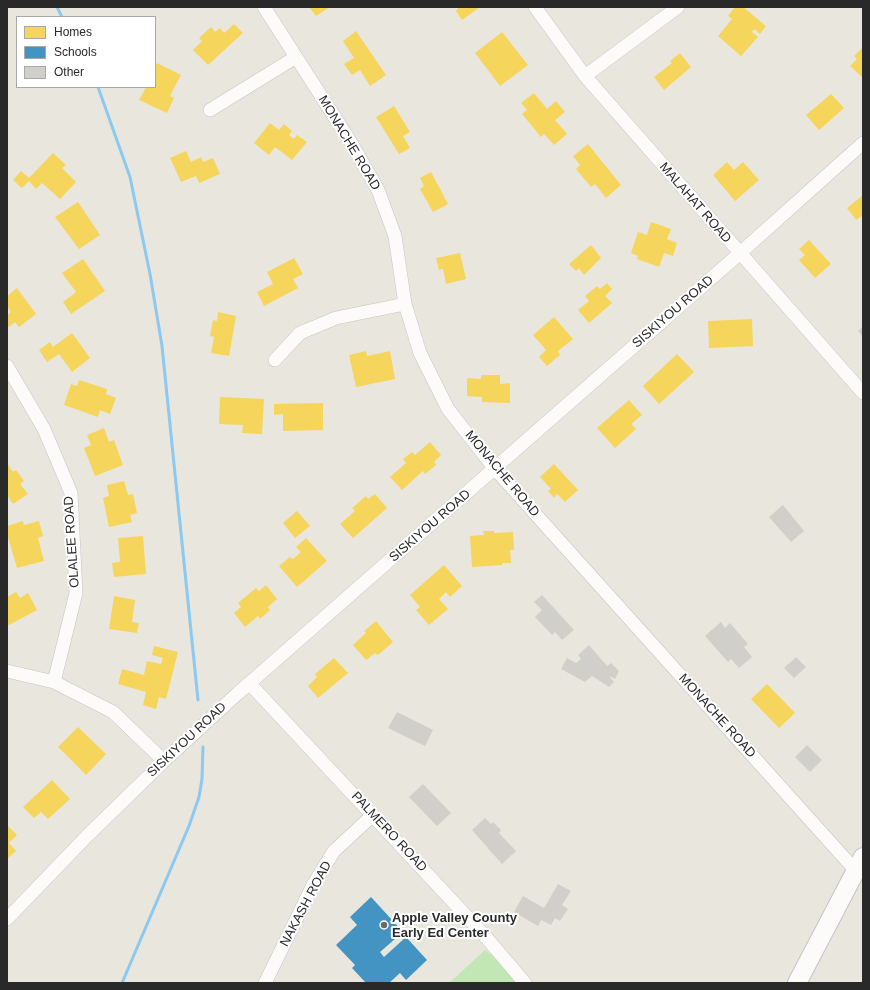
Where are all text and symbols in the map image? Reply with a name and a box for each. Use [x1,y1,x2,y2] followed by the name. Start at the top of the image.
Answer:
[16,16,156,88] legend
[54,25,92,39] text: Homes
[54,45,97,59] text: Schools
[54,65,84,79] text: Other
[315,93,383,193] street label: MONACHE ROAD
[656,160,734,246] street label: MALAHAT ROAD
[629,272,717,352] street label: SISKIYOU ROAD
[461,428,543,520] street label: MONACHE ROAD
[386,486,474,566] street label: SISKIYOU ROAD
[61,496,83,588] street label: OLALEE ROAD
[675,671,759,761] street label: MONACHE ROAD
[144,699,230,781] street label: SISKIYOU ROAD
[348,789,430,875] street label: PALMERO ROAD
[277,859,335,949] street label: NAKASH ROAD
[392,910,517,941] place label: Apple Valley County Early Ed Center
[379,920,389,930] marker: Apple Valley County Early Ed Center

